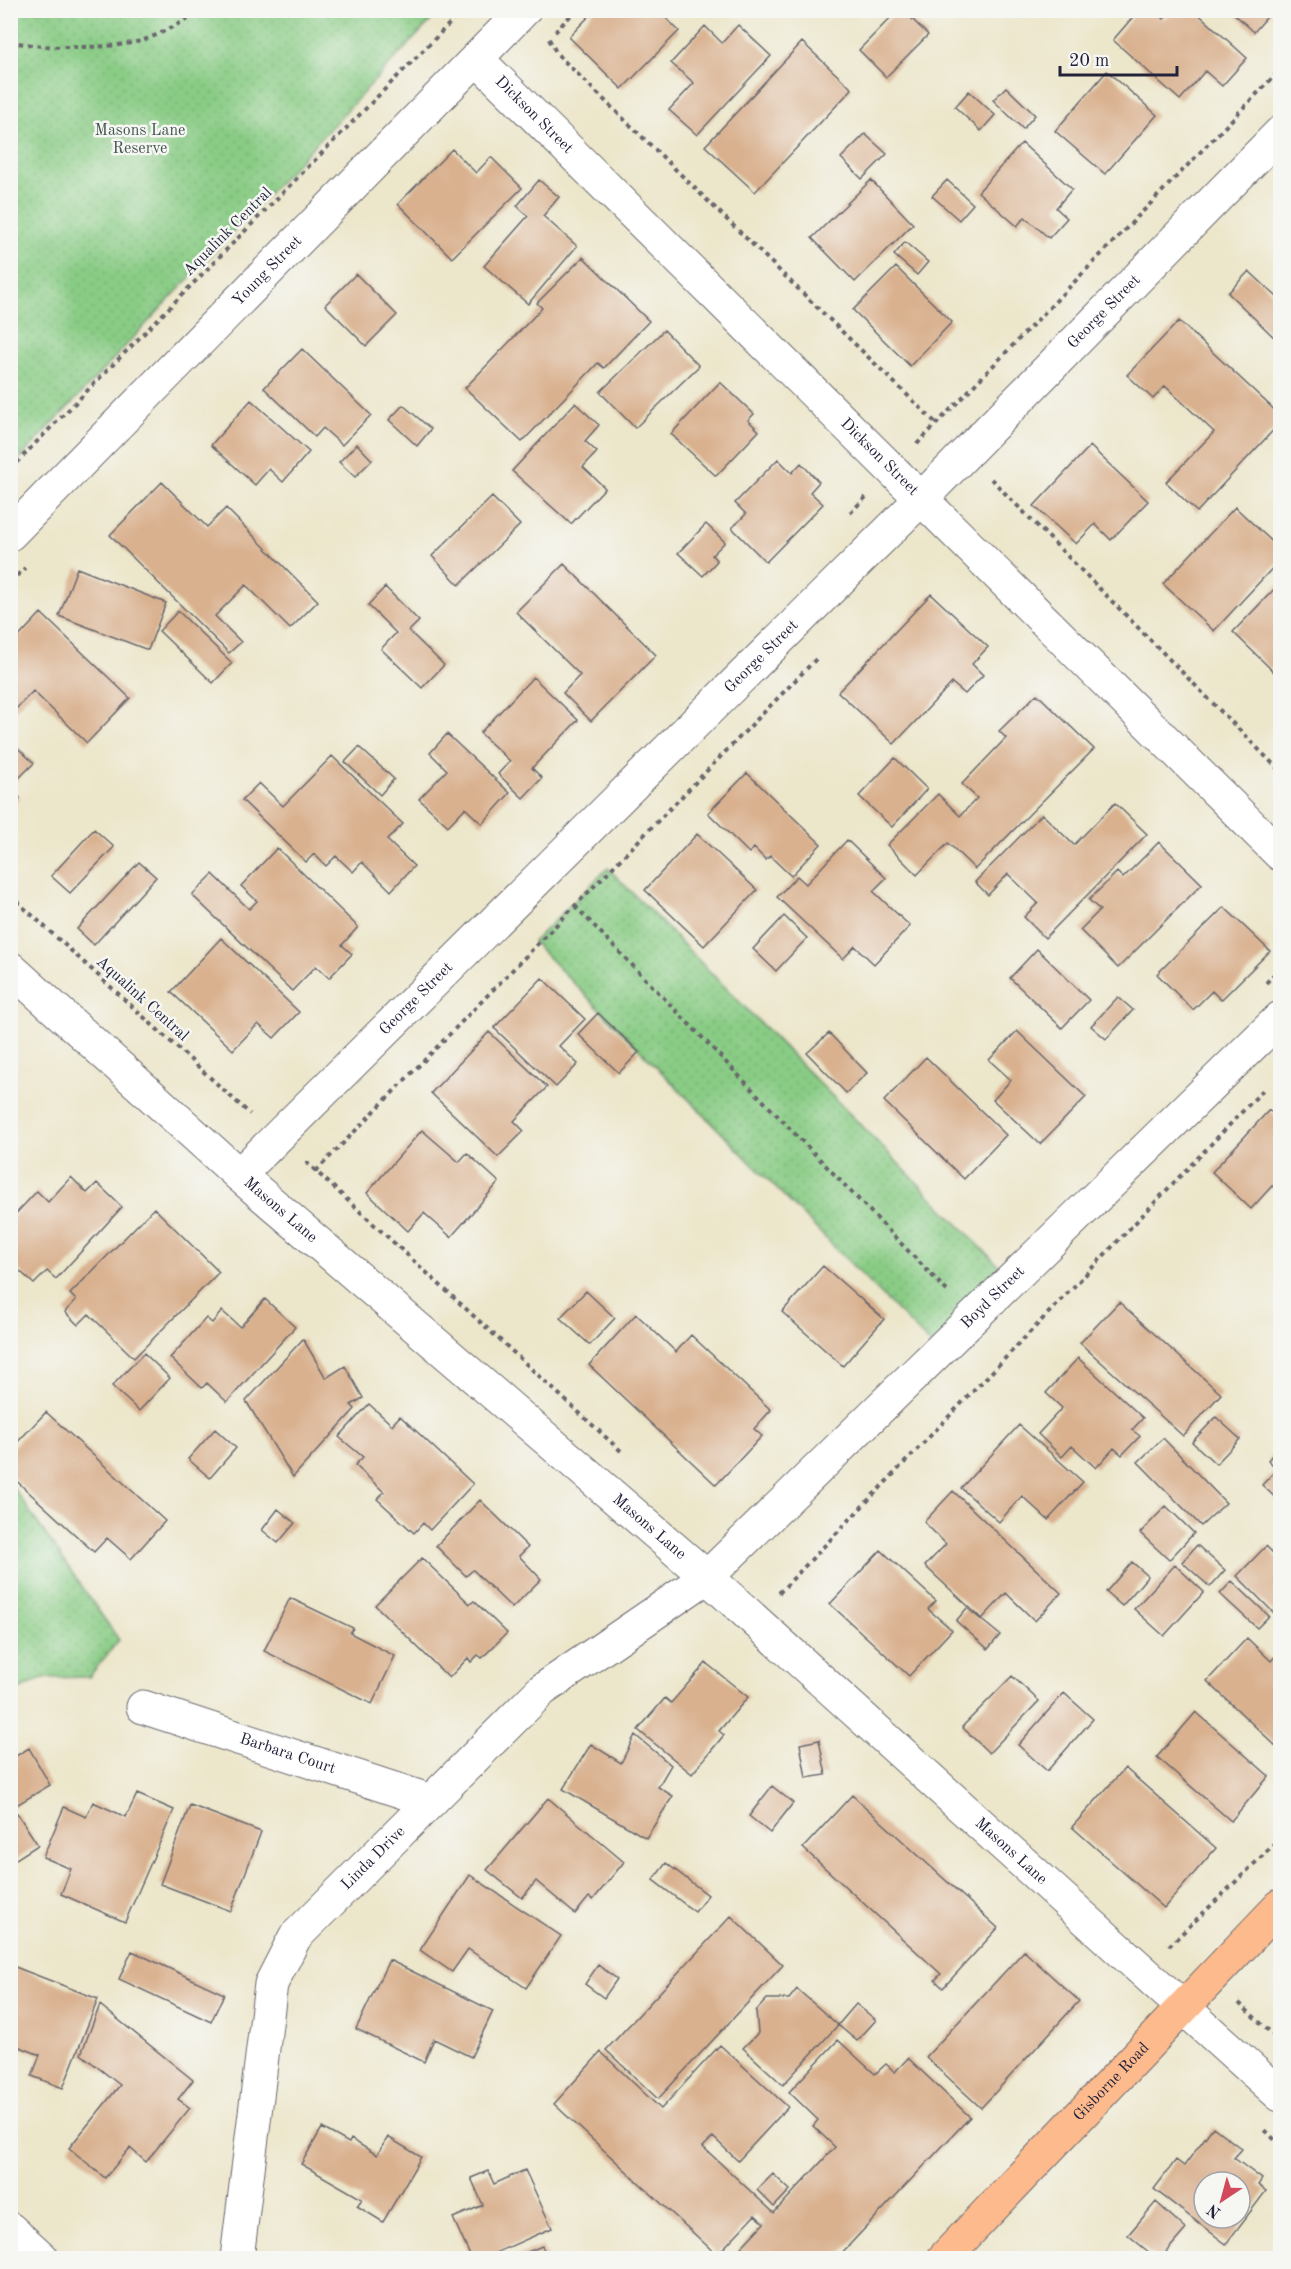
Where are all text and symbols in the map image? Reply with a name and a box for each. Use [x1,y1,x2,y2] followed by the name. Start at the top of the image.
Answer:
[1060,39,1177,77] scale bar
[1069,52,1109,70] text: 20 m
[492,74,576,157] street label: Dickson Street
[95,123,185,157] park label: Masons Lane Reserve
[181,185,275,279] street label: Aqualink Central
[230,233,306,309] street label: Young Street
[1065,272,1144,352] street label: George Street
[837,415,922,499] street label: Dickson Street
[722,617,802,696] street label: George Street
[93,954,191,1044] street label: Aqualink Central
[377,959,457,1039] street label: George Street
[240,1175,320,1246] street label: Masons Lane
[958,1263,1028,1332] street label: Boyd Street
[609,1491,689,1563] street label: Masons Lane
[237,1731,338,1777] street label: Barbara Court
[972,1815,1050,1888] street label: Masons Lane
[339,1823,409,1893] street label: Linda Drive
[1071,2040,1153,2125] street label: Gisborne Road
[1192,2170,1252,2230] north arrow
[1204,2200,1224,2221] text: N

